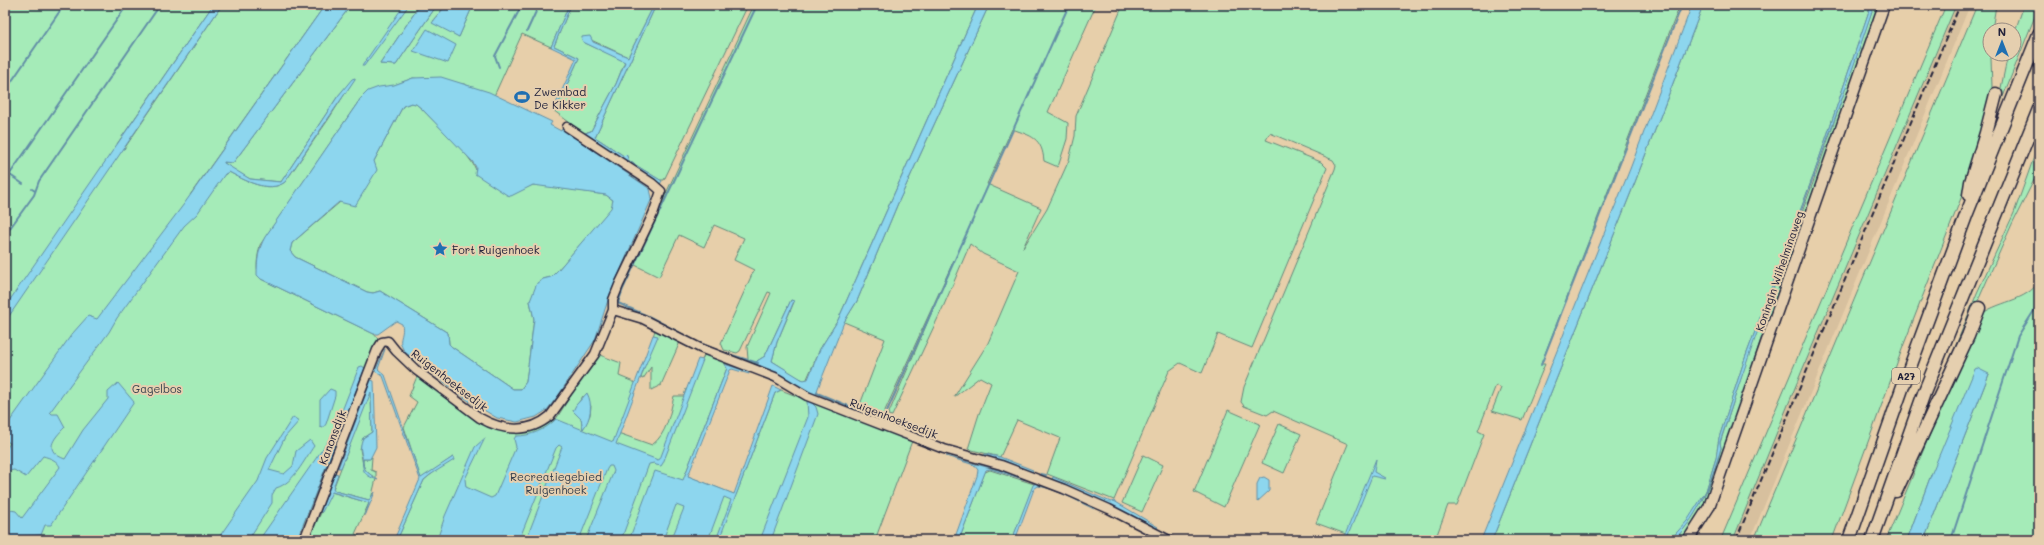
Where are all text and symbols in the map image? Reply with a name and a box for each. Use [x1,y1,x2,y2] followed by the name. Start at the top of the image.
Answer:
[1982,22,2022,62] north arrow
[1998,24,2006,39] text: N
[534,84,586,112] place label: Zwembad De Kikker
[513,88,531,106] sports icon: Zwembad De Kikker
[1751,209,1807,333] street label: Koningin Wilhelminaweg
[431,240,449,258] place icon: Fort Ruigenhoek
[452,242,540,257] place label: Fort Ruigenhoek
[409,345,491,415] street label: Ruigenhoeksedijk
[1892,368,1920,384] road number: A27
[132,381,182,396] park label: Gagelbos
[848,394,940,442] street label: Ruigenhoeksedijk
[315,407,349,467] street label: Kanonsdijk
[510,469,602,497] park label: Recreatiegebied Ruigenhoek

